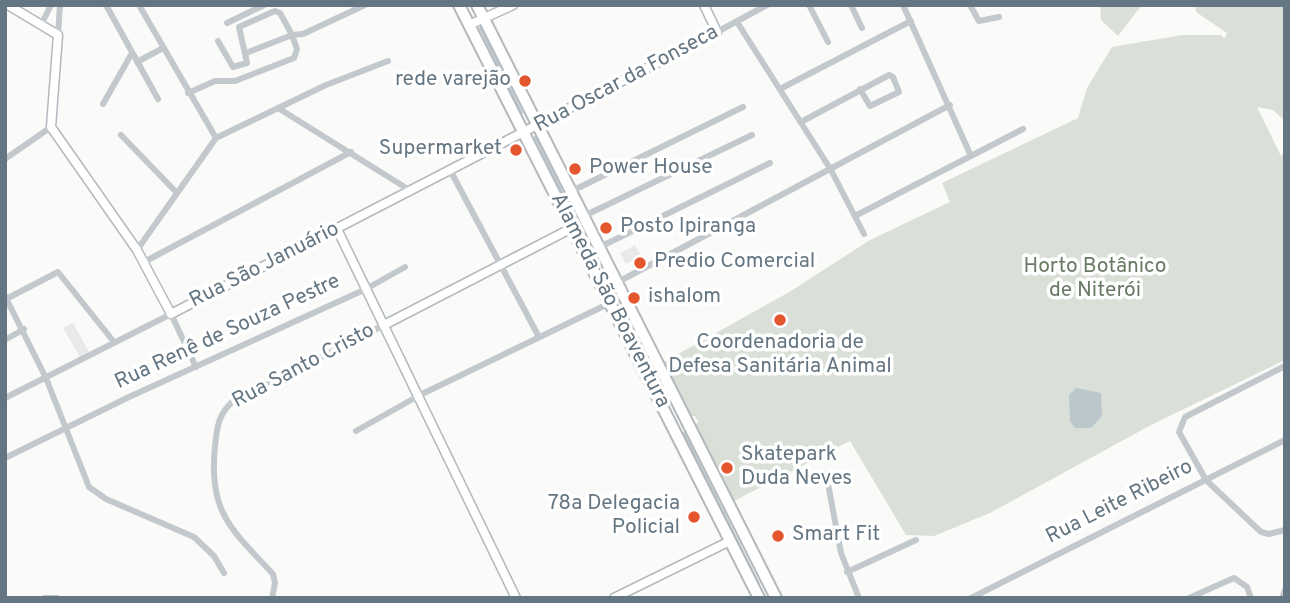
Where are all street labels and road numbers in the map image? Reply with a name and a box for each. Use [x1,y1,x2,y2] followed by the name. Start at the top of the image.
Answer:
[531,21,723,139] street label: Rua Oscar da Fonseca
[544,189,674,413] street label: Alameda São Boaventura
[186,217,344,315] street label: Rua São Januário
[111,270,345,396] street label: Rua Renê de Souza Pestre
[229,319,379,415] street label: Rua Santo Cristo
[1042,455,1198,551] street label: Rua Leite Ribeiro

